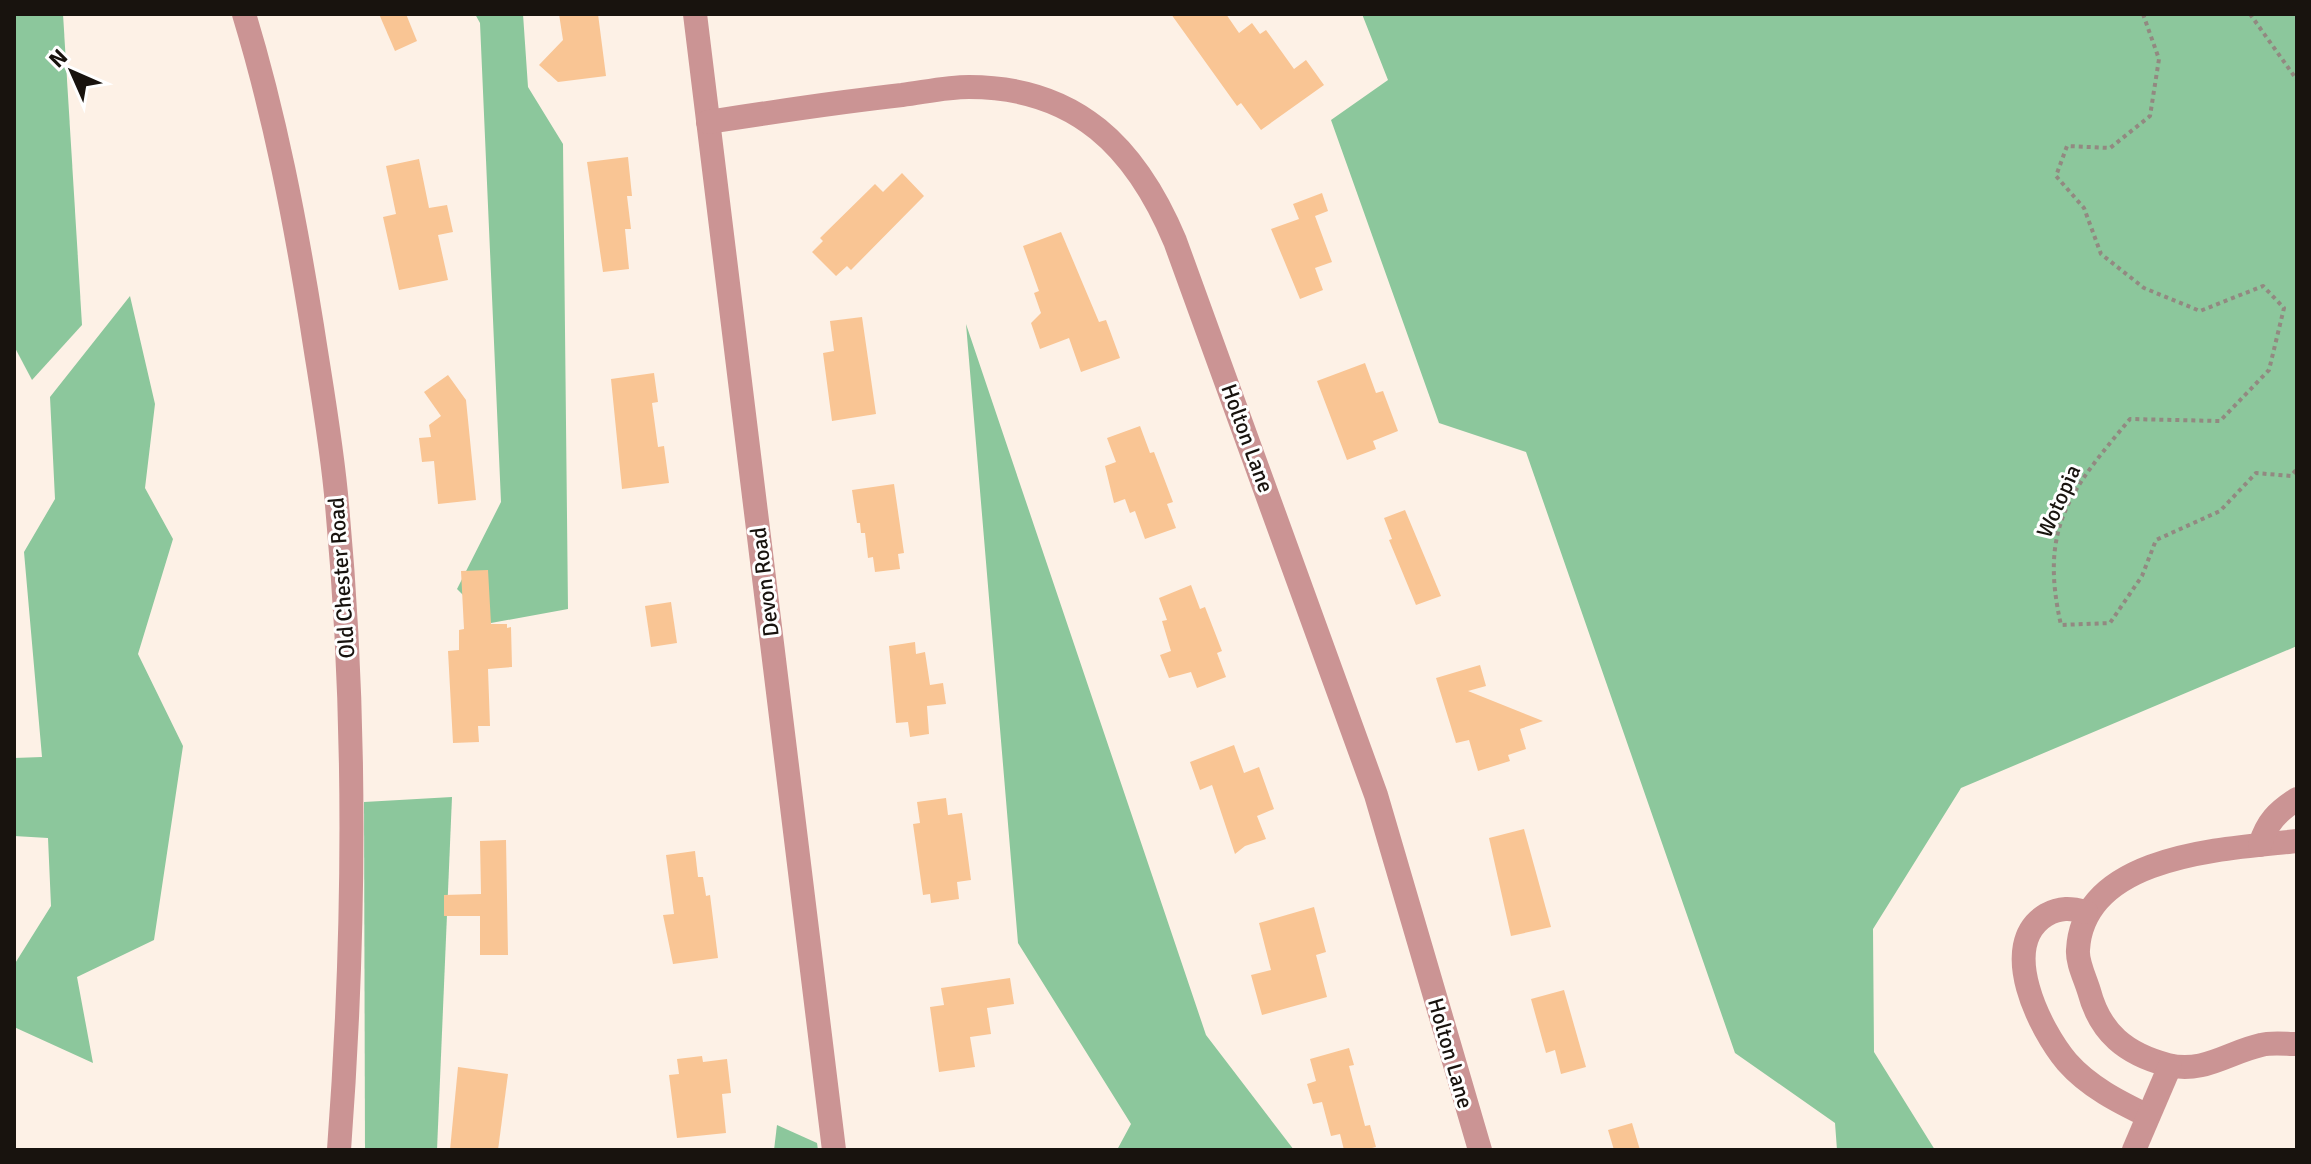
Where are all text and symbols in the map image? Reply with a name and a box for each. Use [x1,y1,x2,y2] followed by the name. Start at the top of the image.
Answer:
[32,32,112,112] north arrow
[43,43,73,73] text: N
[1215,380,1280,496] street label: Holton Lane
[2031,461,2086,542] street label: Wotopia
[322,496,361,660] street label: Old Chester Road
[744,526,785,638] street label: Devon Road
[1422,995,1479,1111] street label: Holton Lane

